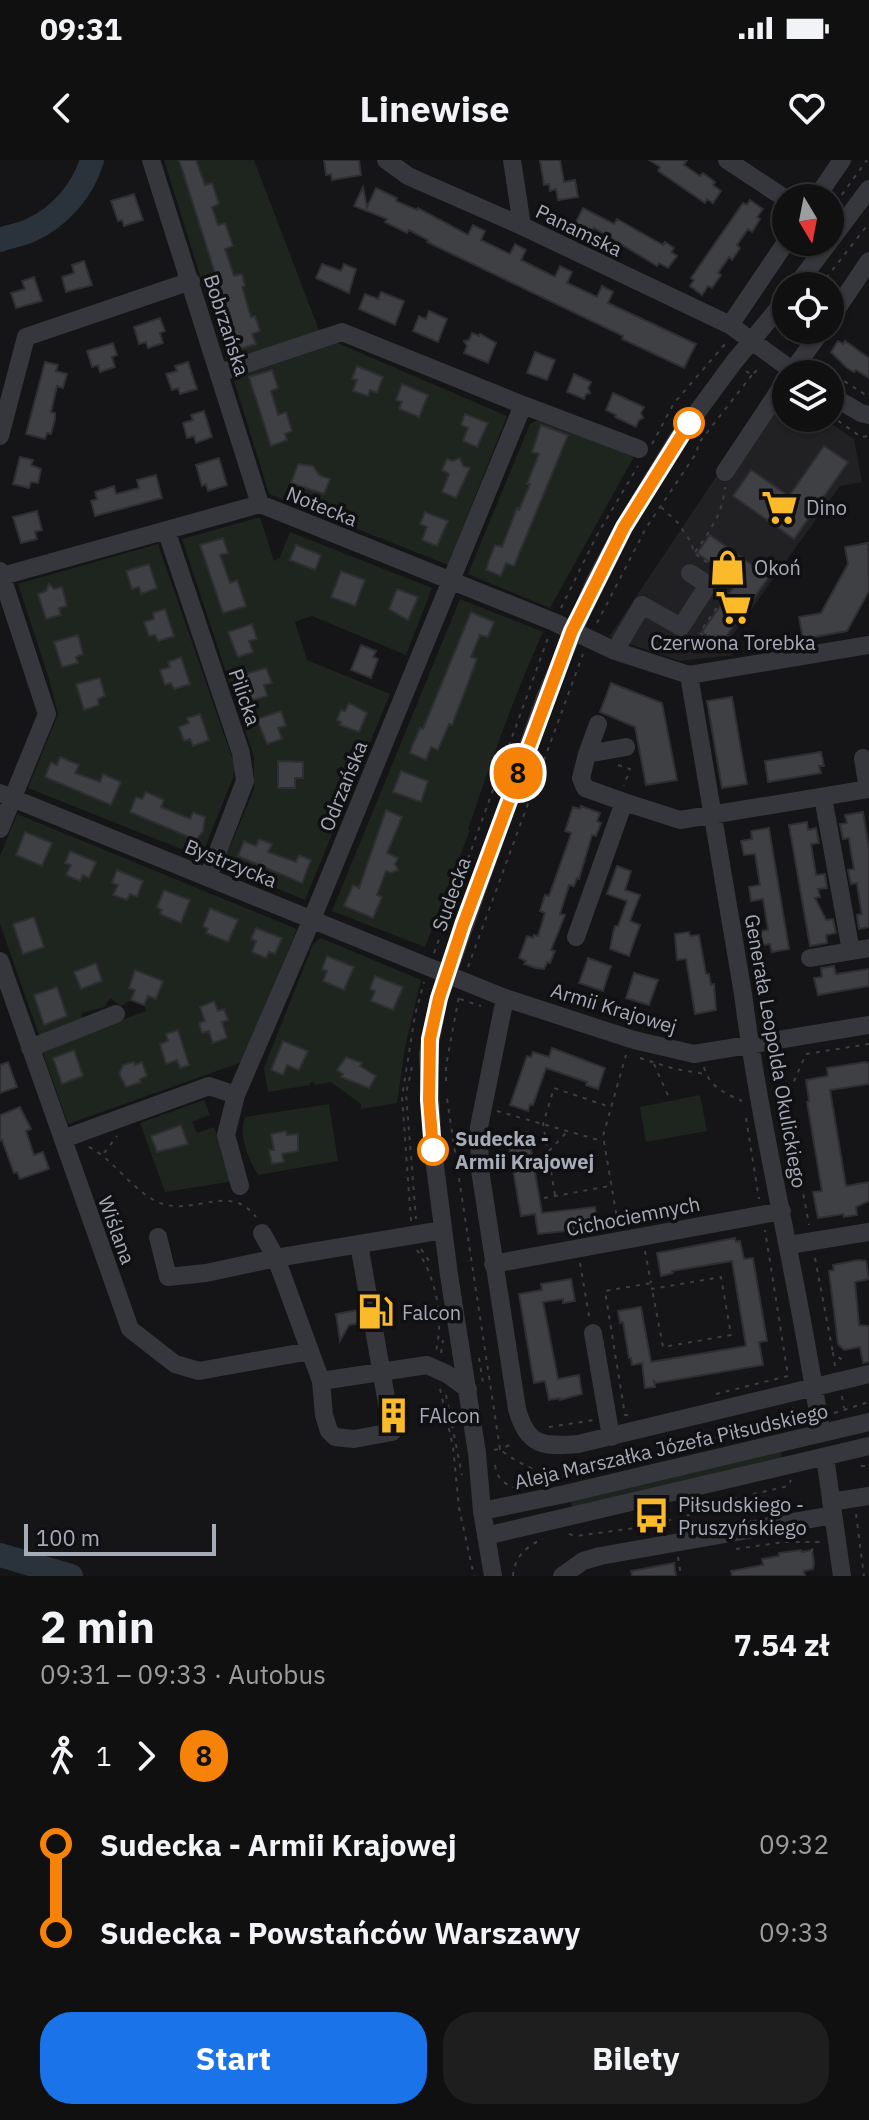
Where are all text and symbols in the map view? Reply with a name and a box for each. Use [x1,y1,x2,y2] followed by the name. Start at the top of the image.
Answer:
[40,9,122,48] text: 09:31
[360,85,509,132] text: Linewise
[40,86,84,130] icon: back
[785,86,829,130] icon: heart
[772,184,844,256] north arrow
[772,184,844,432] map controls
[531,197,627,263] street label: Panamska
[198,271,256,380] street label: Bobrzańska
[772,272,844,344] button: locate
[772,360,844,432] button: layers
[674,408,704,438] unlabelled marker
[282,480,362,533] street label: Notecka
[761,488,799,526] supermarket icon: Dino
[806,494,847,521] place label: Dino
[709,548,747,586] shop icon: Okoń
[754,554,801,581] place label: Okoń
[714,588,752,626] supermarket icon: Czerwona Torebka
[650,629,816,656] place label: Czerwona Torebka
[223,665,267,729] street label: Pilicka
[313,736,373,835] street label: Odrzańska
[492,747,544,799] line badge: 8
[510,754,526,791] text: 8
[181,832,281,894] street label: Bystrzycka
[425,853,477,935] street label: Sudecka
[739,912,813,1190] street label: Generała Leopolda Okulickiego
[548,976,680,1040] street label: Armii Krajowej
[455,1125,594,1175] place label: Sudecka - Armii Krajowej
[418,1135,448,1165] marker: Sudecka - Armii Krajowej
[564,1190,702,1242] street label: Cichociemnych
[92,1192,142,1268] street label: Wiślana
[357,1293,395,1331] fuel station icon: Falcon
[402,1299,461,1326] place label: Falcon
[374,1396,412,1434] building icon: FAlcon
[511,1397,831,1495] street label: Aleja Marszałka Józefa Piłsudskiego
[419,1402,480,1429] place label: FAlcon
[678,1491,807,1541] place label: Piłsudskiego - Pruszyńskiego
[633,1497,671,1535] bus stop icon: Piłsudskiego - Pruszyńskiego
[24,1520,216,1556] scale bar
[36,1523,100,1552] text: 100 m
[40,1598,155,1655] text: 2 min
[734,1625,829,1664] text: 7.54 zł
[40,1657,326,1691] text: 09:31 – 09:33 · Autobus
[40,1734,84,1778] icon: walk
[124,1734,168,1778] icon: forward
[196,1737,212,1774] text: 8
[96,1739,112,1773] text: 1
[100,1825,457,1864] text: Sudecka - Armii Krajowej
[759,1827,829,1861] text: 09:32
[100,1913,580,1952] text: Sudecka - Powstańców Warszawy
[759,1915,829,1949] text: 09:33
[40,2012,427,2104] button: Start
[443,2012,829,2104] button: Bilety

